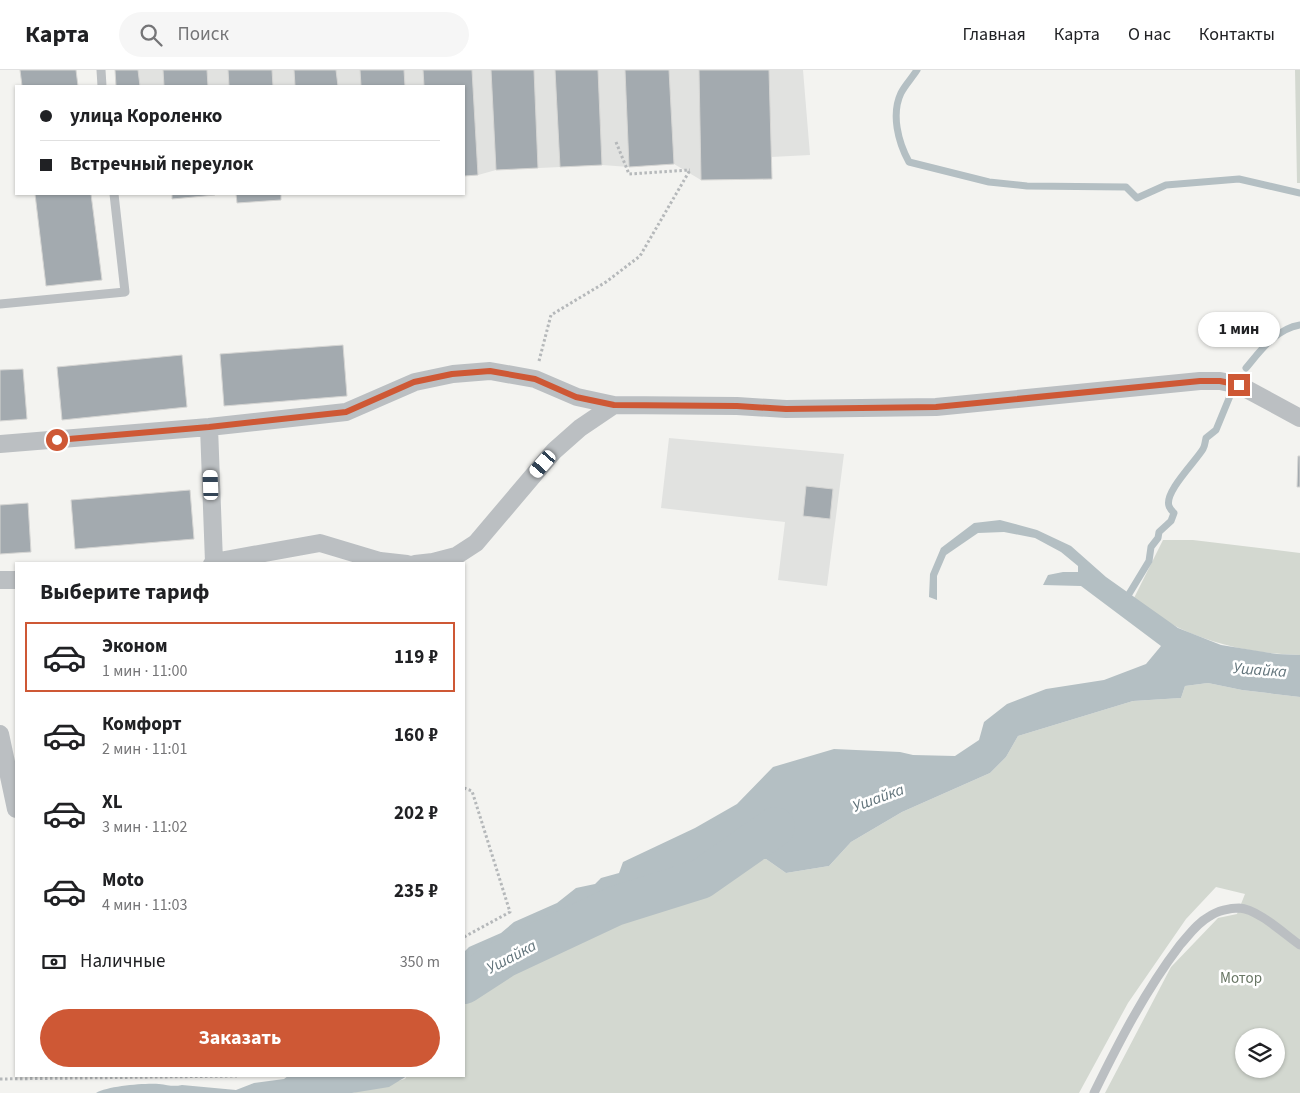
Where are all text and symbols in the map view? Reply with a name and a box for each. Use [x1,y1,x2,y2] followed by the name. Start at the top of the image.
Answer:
[119,12,469,57] search box
[25,17,89,52] text: Карта
[137,21,165,49] icon: search
[177,21,229,48] text: Поиск
[963,22,1026,47] text: Главная
[1054,22,1100,47] text: Карта
[1128,22,1171,47] text: О нас
[1199,22,1275,47] text: Контакты
[70,103,222,130] text: улица Короленко
[70,151,253,178] text: Встречный переулок
[1198,312,1280,348] callout: 1 мин
[1219,318,1259,340] text: 1 мин
[1228,374,1250,396] route end
[46,429,68,451] route start
[527,448,558,480] car
[202,470,219,500] car
[40,576,210,608] text: Выберите тариф
[102,633,168,660] text: Эконом
[42,635,87,680] icon: car
[394,644,438,671] text: 119 ₽
[1233,657,1288,683] water label: Ушайка
[102,660,188,682] text: 1 мин · 11:00
[102,711,182,738] text: Комфорт
[42,713,87,758] icon: car
[394,722,438,749] text: 160 ₽
[102,738,188,760] text: 2 мин · 11:01
[849,778,908,817] water label: Ушайка
[102,789,123,816] text: XL
[42,791,87,836] icon: car
[394,800,438,827] text: 202 ₽
[102,816,188,838] text: 3 мин · 11:02
[102,867,144,894] text: Moto
[42,869,87,914] icon: car
[394,878,438,905] text: 235 ₽
[102,894,188,916] text: 4 мин · 11:03
[483,934,541,979] water label: Ушайка
[40,948,68,976] icon: cash
[80,948,165,975] text: Наличные
[400,951,440,973] text: 350 m
[1220,968,1262,989] park label: Мотор
[40,1009,440,1067] button: Заказать
[1235,1028,1285,1078] map controls
[1235,1028,1285,1078] button: layers

